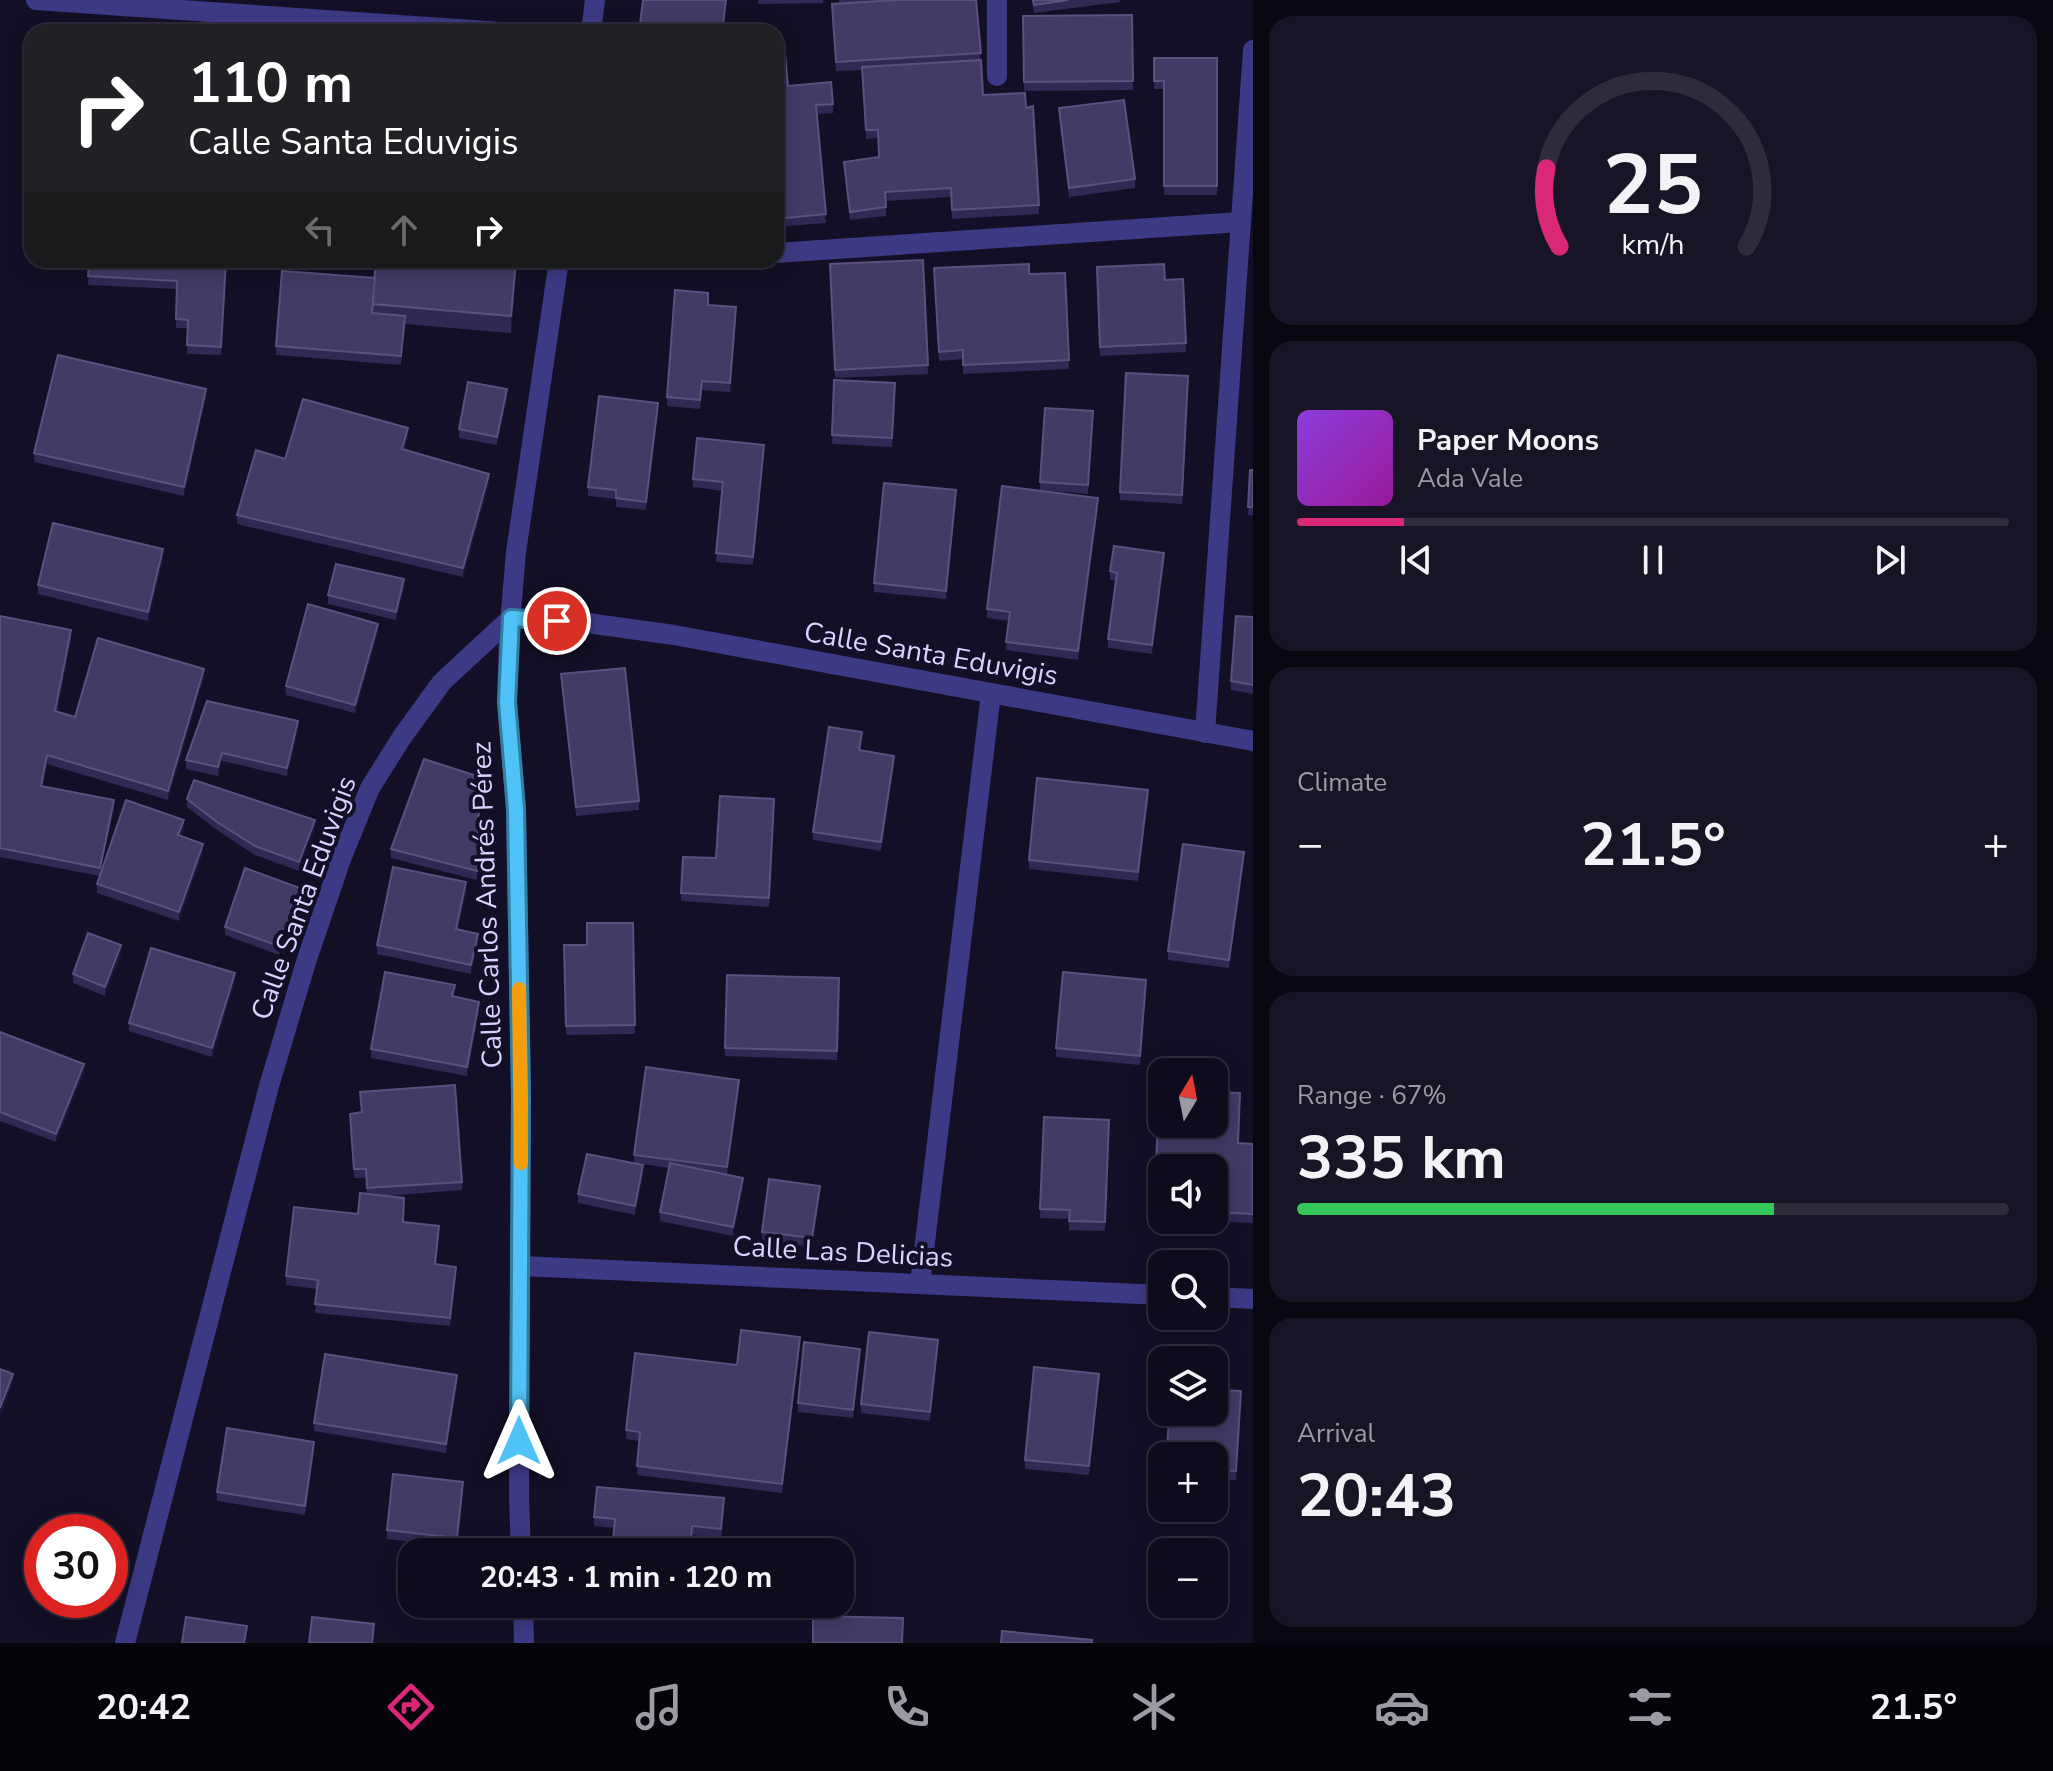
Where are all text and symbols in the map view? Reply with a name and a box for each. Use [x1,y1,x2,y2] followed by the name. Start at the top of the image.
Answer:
[188,45,353,122] text: 110 m
[56,56,160,160] icon: right
[188,118,519,167] text: Calle Santa Eduvigis
[1603,128,1703,241] text: 25
[298,208,342,252] icon: left
[382,208,426,252] icon: ahead
[466,208,510,252] icon: right
[1622,225,1684,264] text: km/h
[1417,420,1599,461] text: Paper Moons
[1417,461,1523,496] text: Ada Vale
[1394,538,1438,582] icon: previous
[1631,538,1675,582] icon: pause
[1868,538,1912,582] icon: next
[523,587,591,655] pin
[535,599,579,643] icon: arrive
[801,613,1061,695] street label: Calle Santa Eduvigis
[462,741,512,1069] street label: Calle Carlos Andrés Pérez
[1297,765,1387,800] text: Climate
[242,771,366,1025] street label: Calle Santa Eduvigis
[1580,804,1726,886] text: 21.5°
[1297,815,1323,875] text: −
[1983,815,2009,875] text: +
[1148,1058,1228,1138] north arrow
[1148,1058,1228,1618] map controls
[1297,1078,1447,1113] text: Range · 67%
[1297,1117,1506,1199] text: 335 km
[1148,1154,1228,1234] button: sound
[732,1227,954,1277] street label: Calle Las Delicias
[1148,1250,1228,1330] button: search
[1148,1346,1228,1426] button: layers
[477,1399,561,1483] position arrow
[1297,1416,1375,1451] text: Arrival
[1148,1442,1228,1522] button: +
[1297,1455,1456,1537] text: 20:43
[24,1514,128,1618] speed limit sign: 30
[1148,1538,1228,1618] button: −
[480,1557,772,1598] text: 20:43 · 1 min · 120 m
[383,1679,439,1735] icon: directions
[631,1679,687,1735] icon: music
[879,1679,935,1735] icon: phone
[1126,1679,1182,1735] icon: climate
[1374,1679,1430,1735] icon: car
[1622,1679,1678,1735] icon: filters
[96,1683,191,1732] text: 20:42
[1870,1683,1957,1732] text: 21.5°

